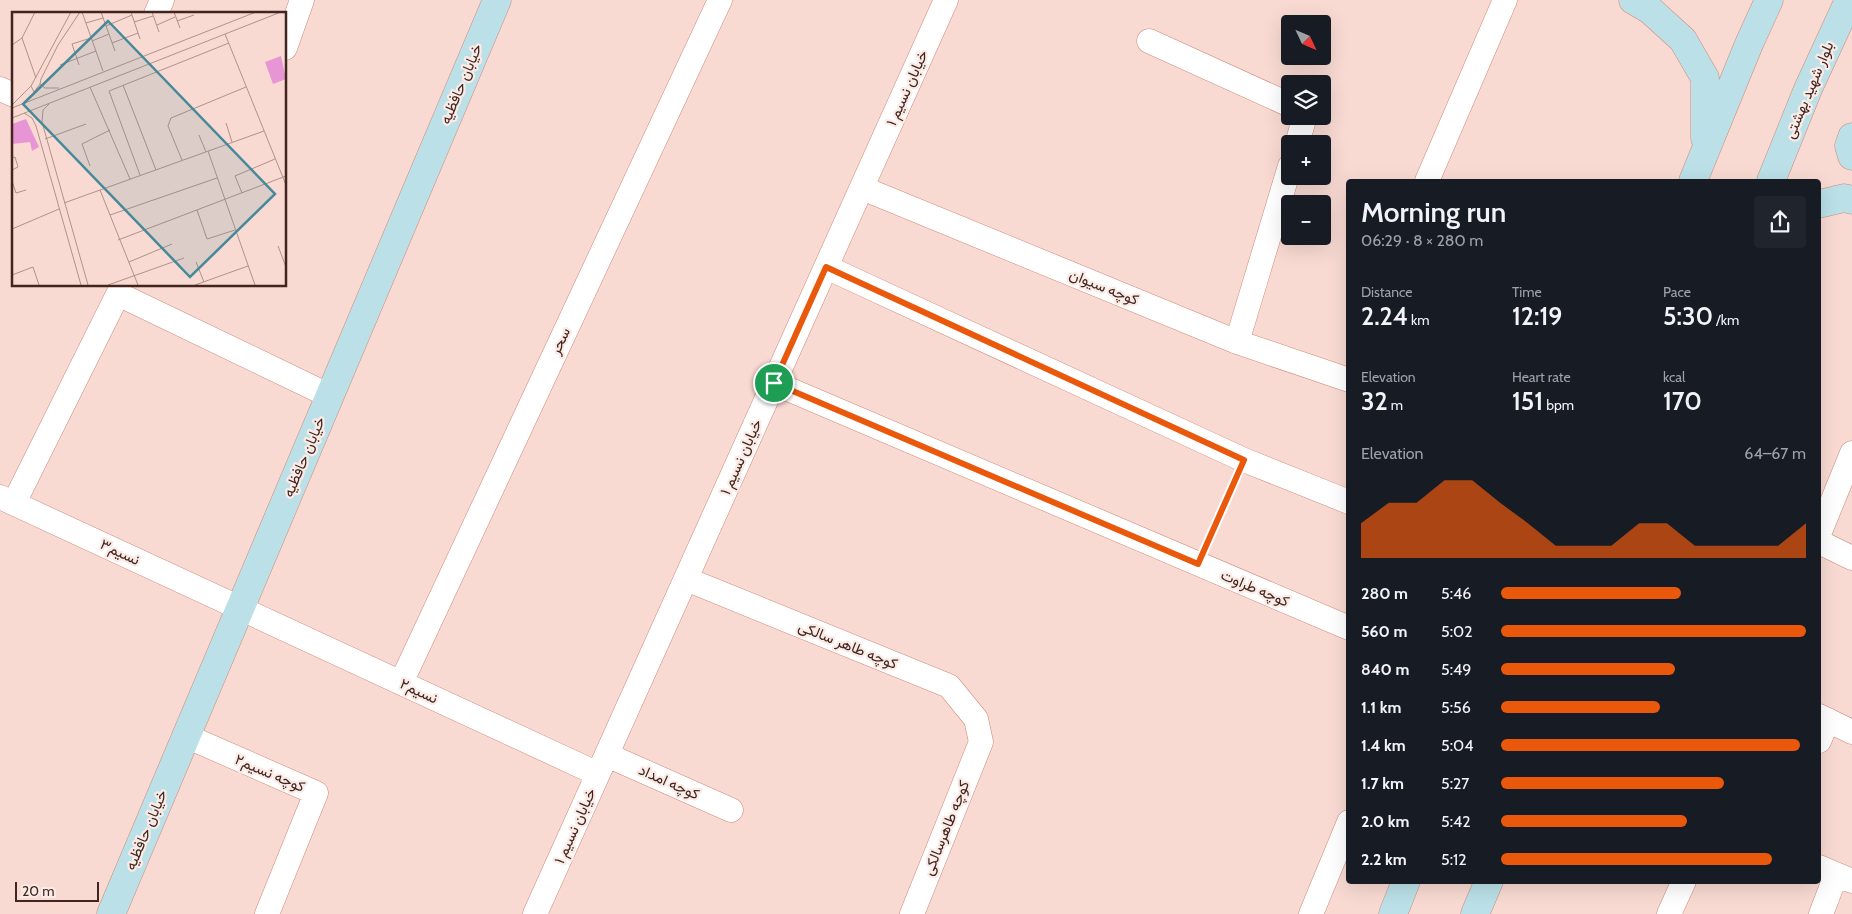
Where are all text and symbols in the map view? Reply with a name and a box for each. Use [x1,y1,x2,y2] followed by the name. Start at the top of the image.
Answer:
[12,12,286,286] inset map
[1281,15,1331,65] north arrow
[1281,15,1331,245] map controls
[1780,39,1838,142] street label: بلوار شهید بهشتی
[436,41,486,127] street label: خیابان حافظیه
[882,47,933,129] street label: خیابان نسیم ۱
[1281,75,1331,125] button: layers
[1281,135,1331,185] button: +
[1281,195,1331,245] button: −
[1361,195,1506,229] text: Morning run
[1754,196,1806,248] button: share
[1361,231,1483,250] text: 06:29 · 8 × 280 m
[1066,265,1141,310] street label: کوچه سیوان
[1361,283,1413,301] text: Distance
[1512,283,1542,301] text: Time
[1663,283,1691,301] text: Pace
[1361,301,1408,331] text: 2.24
[1512,301,1562,331] text: 12:19
[1663,301,1713,331] text: 5:30
[1408,311,1430,329] text: km
[1713,311,1739,329] text: /km
[546,324,574,358] street label: سحر
[753,362,795,404] pin
[1361,368,1416,386] text: Elevation
[1512,368,1571,386] text: Heart rate
[1663,368,1685,386] text: kcal
[760,369,788,397] icon: arrive
[1361,386,1388,416] text: 32
[1512,386,1543,416] text: 151
[1663,386,1702,416] text: 170
[1388,396,1403,414] text: m
[1543,396,1574,414] text: bpm
[279,414,329,500] street label: خیابان حافظیه
[716,416,767,498] street label: خیابان نسیم ۱
[1361,444,1424,463] text: Elevation
[1744,444,1806,463] text: 64–67 m
[97,535,143,570] street label: نسیم۳
[1218,566,1292,611] street label: کوچه طراوت
[1361,584,1408,603] text: 280 m
[1441,584,1471,603] text: 5:46
[795,617,900,674] street label: کوچه طاهر سالکی
[1361,622,1407,641] text: 560 m
[1441,622,1473,641] text: 5:02
[1361,660,1409,679] text: 840 m
[1441,660,1471,679] text: 5:49
[397,674,441,708] street label: نسیم۲
[1361,698,1401,717] text: 1.1 km
[1441,698,1471,717] text: 5:56
[1361,736,1406,755] text: 1.4 km
[1441,736,1473,755] text: 5:04
[232,750,308,797] street label: کوچه نسیم۲
[635,761,702,804] street label: کوچه امداد
[1361,774,1404,793] text: 1.7 km
[1441,774,1469,793] text: 5:27
[919,778,974,878] street label: کوچه طاهرسالکی
[550,785,601,867] street label: خیابان نسیم ۱
[121,787,171,873] street label: خیابان حافظیه
[1361,812,1409,831] text: 2.0 km
[1441,812,1471,831] text: 5:42
[1361,850,1407,869] text: 2.2 km
[1441,850,1467,869] text: 5:12
[15,879,99,902] scale bar
[22,882,55,900] text: 20 m

